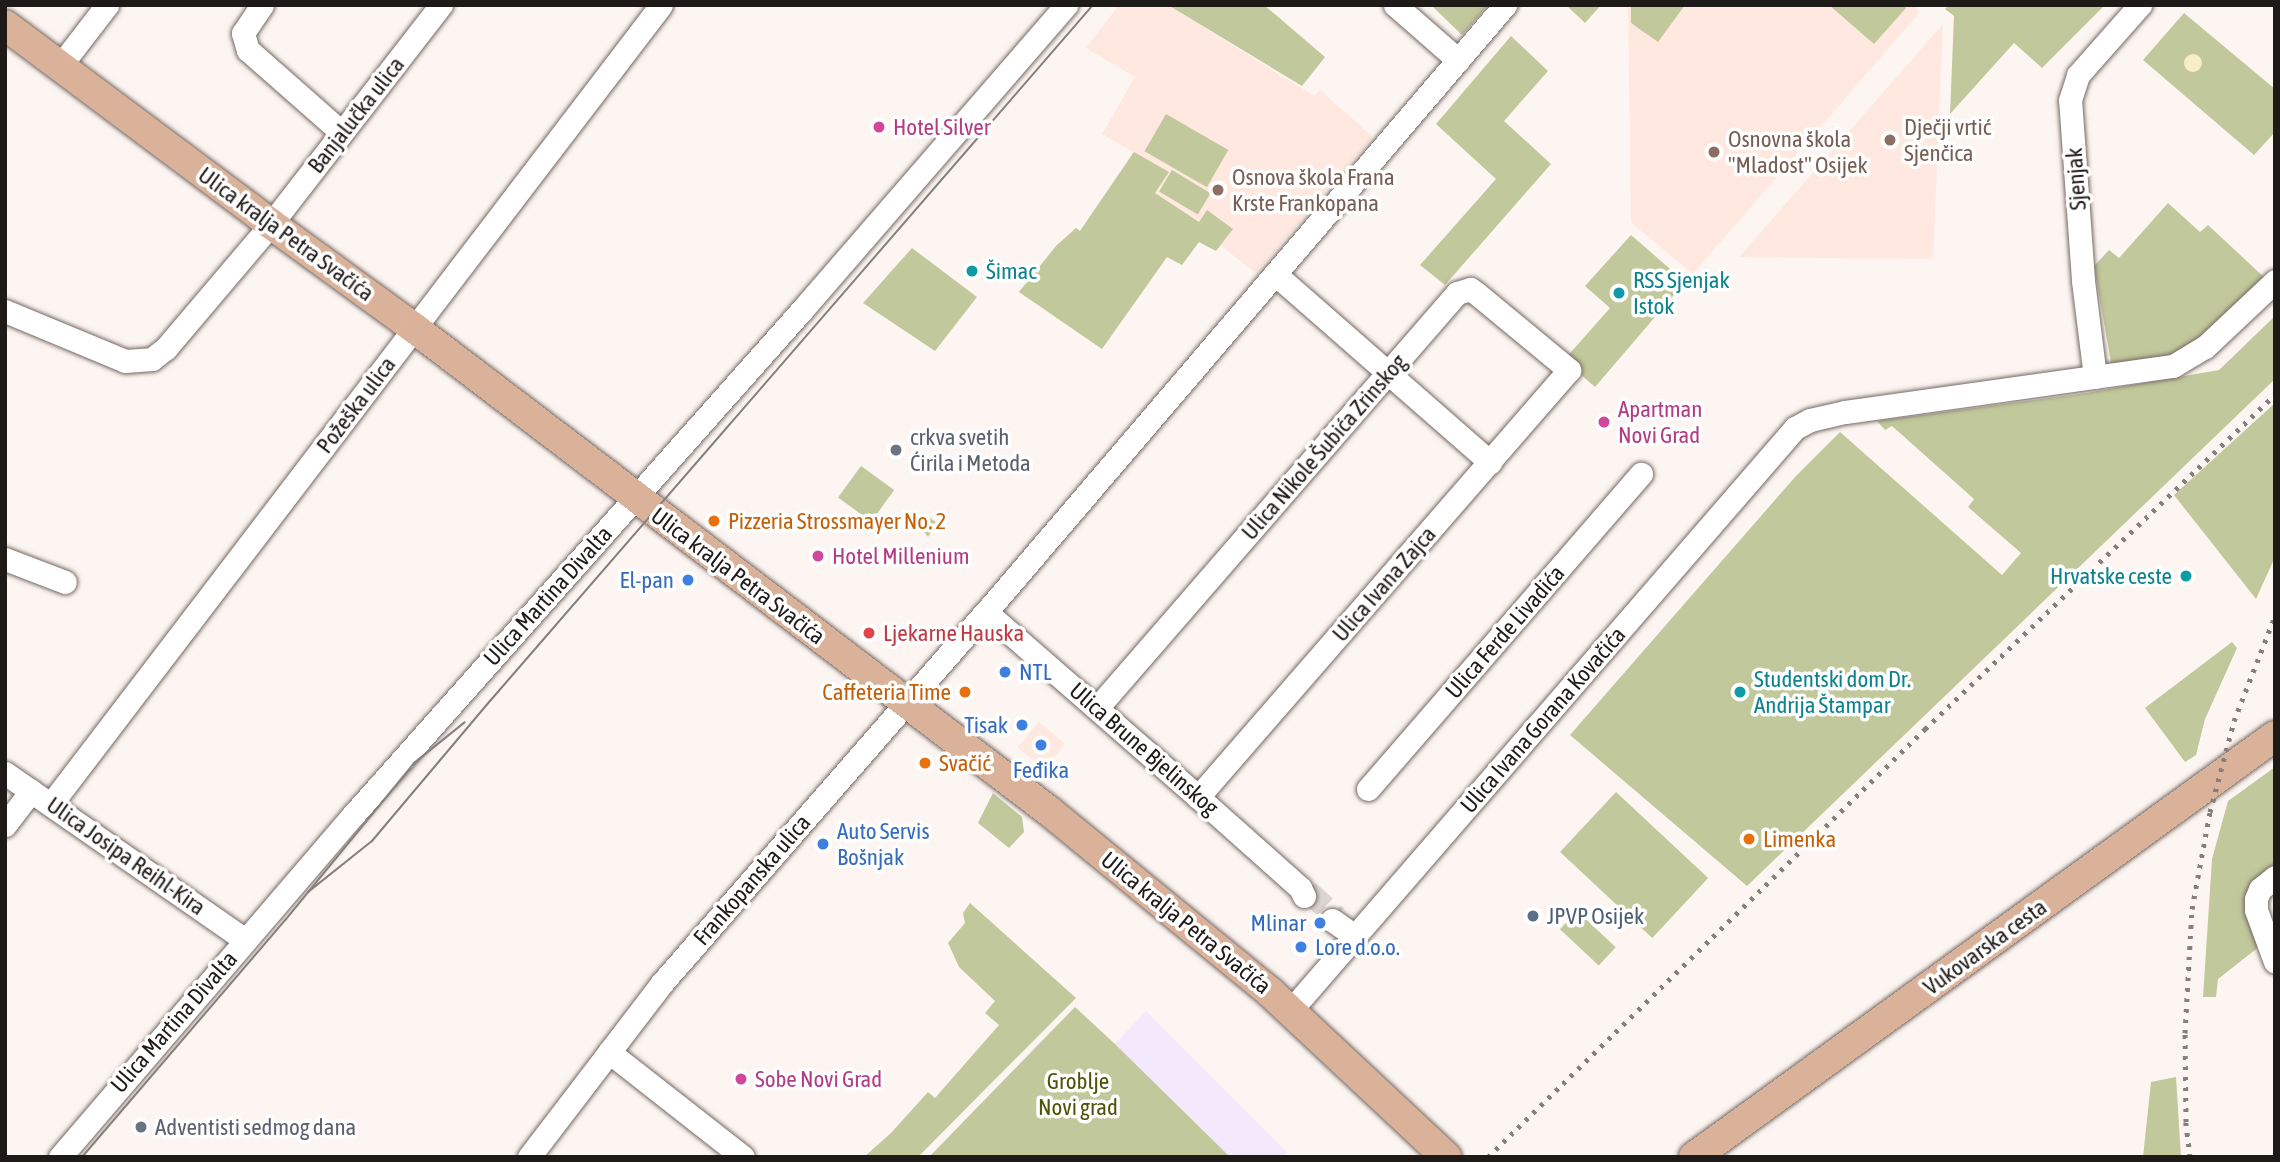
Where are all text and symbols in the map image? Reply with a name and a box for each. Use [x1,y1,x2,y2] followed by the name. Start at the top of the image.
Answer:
[302,51,410,179] street label: Banjalučka ulica
[893,113,991,141] place label: Hotel Silver
[1904,113,1991,167] place label: Dječji vrtić Sjenčica
[871,119,887,135] marker: Hotel Silver
[1728,125,1868,179] place label: Osnovna škola ''Mladost'' Osijek
[1882,132,1898,148] marker: Dječji vrtić Sjenčica
[1706,144,1722,160] marker: Osnovna škola ''Mladost'' Osijek
[2060,147,2092,211] street label: Sjenjak
[193,161,379,307] street label: Ulica kralja Petra Svačića
[1232,163,1395,217] place label: Osnova škola Frana Krste Frankopana
[1210,182,1226,198] marker: Osnova škola Frana Krste Frankopana
[986,257,1037,285] place label: Šimac
[964,263,980,279] marker: Šimac
[1633,266,1730,320] place label: RSS Sjenjak Istok
[1611,285,1627,301] marker: RSS Sjenjak Istok
[1236,348,1412,546] street label: Ulica Nikole Šubića Zrinskog
[311,351,401,459] street label: Požeška ulica
[1618,395,1702,449] place label: Apartman Novi Grad
[1596,414,1612,430] marker: Apartman Novi Grad
[910,423,1031,477] place label: crkva svetih Ćirila i Metoda
[888,442,904,458] marker: crkva svetih Ćirila i Metoda
[646,502,830,650] street label: Ulica kralja Petra Svačića
[728,507,946,535] place label: Pizzeria Strossmayer No. 2
[706,513,722,529] marker: Pizzeria Strossmayer No. 2
[478,520,618,672] street label: Ulica Martina Divalta
[1326,521,1442,647] street label: Ulica Ivana Zajca
[832,542,969,570] place label: Hotel Millenium
[810,548,826,564] marker: Hotel Millenium
[1440,560,1570,704] street label: Ulica Ferde Livadića
[2050,562,2172,590] place label: Hrvatske ceste
[620,566,674,594] place label: El-pan
[2178,568,2194,584] marker: Hrvatske ceste
[680,572,696,588] marker: El-pan
[883,619,1024,647] place label: Ljekarne Hauska
[1455,621,1631,819] street label: Ulica Ivana Gorana Kovačića
[861,625,877,641] marker: Ljekarne Hauska
[1019,658,1052,686] place label: NTL
[997,664,1013,680] marker: NTL
[1754,665,1911,719] place label: Studentski dom Dr. Andrija Štampar
[1064,677,1224,821] street label: Ulica Brune Bjelinskog
[822,678,951,706] place label: Caffeteria Time
[957,684,973,700] marker: Caffeteria Time
[1732,684,1748,700] marker: Studentski dom Dr. Andrija Štampar
[964,711,1008,739] place label: Tisak
[1014,717,1030,733] marker: Tisak
[1033,737,1049,753] marker: Feđika
[939,749,991,777] place label: Svačić
[917,755,933,771] marker: Svačić
[1013,756,1069,784] place label: Feđika
[41,791,211,921] street label: Ulica Josipa Reihl-Kira
[688,809,816,951] street label: Frankopanska ulica
[837,817,930,871] place label: Auto Servis Bošnjak
[1763,825,1836,853] place label: Limenka
[1741,831,1757,847] marker: Limenka
[815,836,831,852] marker: Auto Servis Bošnjak
[1096,846,1276,1000] street label: Ulica kralja Petra Svačića
[1918,893,2052,1001] street label: Vukovarska cesta
[1547,902,1644,930] place label: JPVP Osijek
[1525,908,1541,924] marker: JPVP Osijek
[1251,909,1306,937] place label: Mlinar
[1312,915,1328,931] marker: Mlinar
[1315,933,1400,961] place label: Lore d.o.o.
[1293,939,1309,955] marker: Lore d.o.o.
[105,946,243,1098] street label: Ulica Martina Divalta
[755,1065,882,1093] place label: Sobe Novi Grad
[1038,1067,1118,1121] park label: Groblje Novi grad
[733,1071,749,1087] marker: Sobe Novi Grad
[155,1113,356,1141] place label: Adventisti sedmog dana
[133,1119,149,1135] marker: Adventisti sedmog dana

